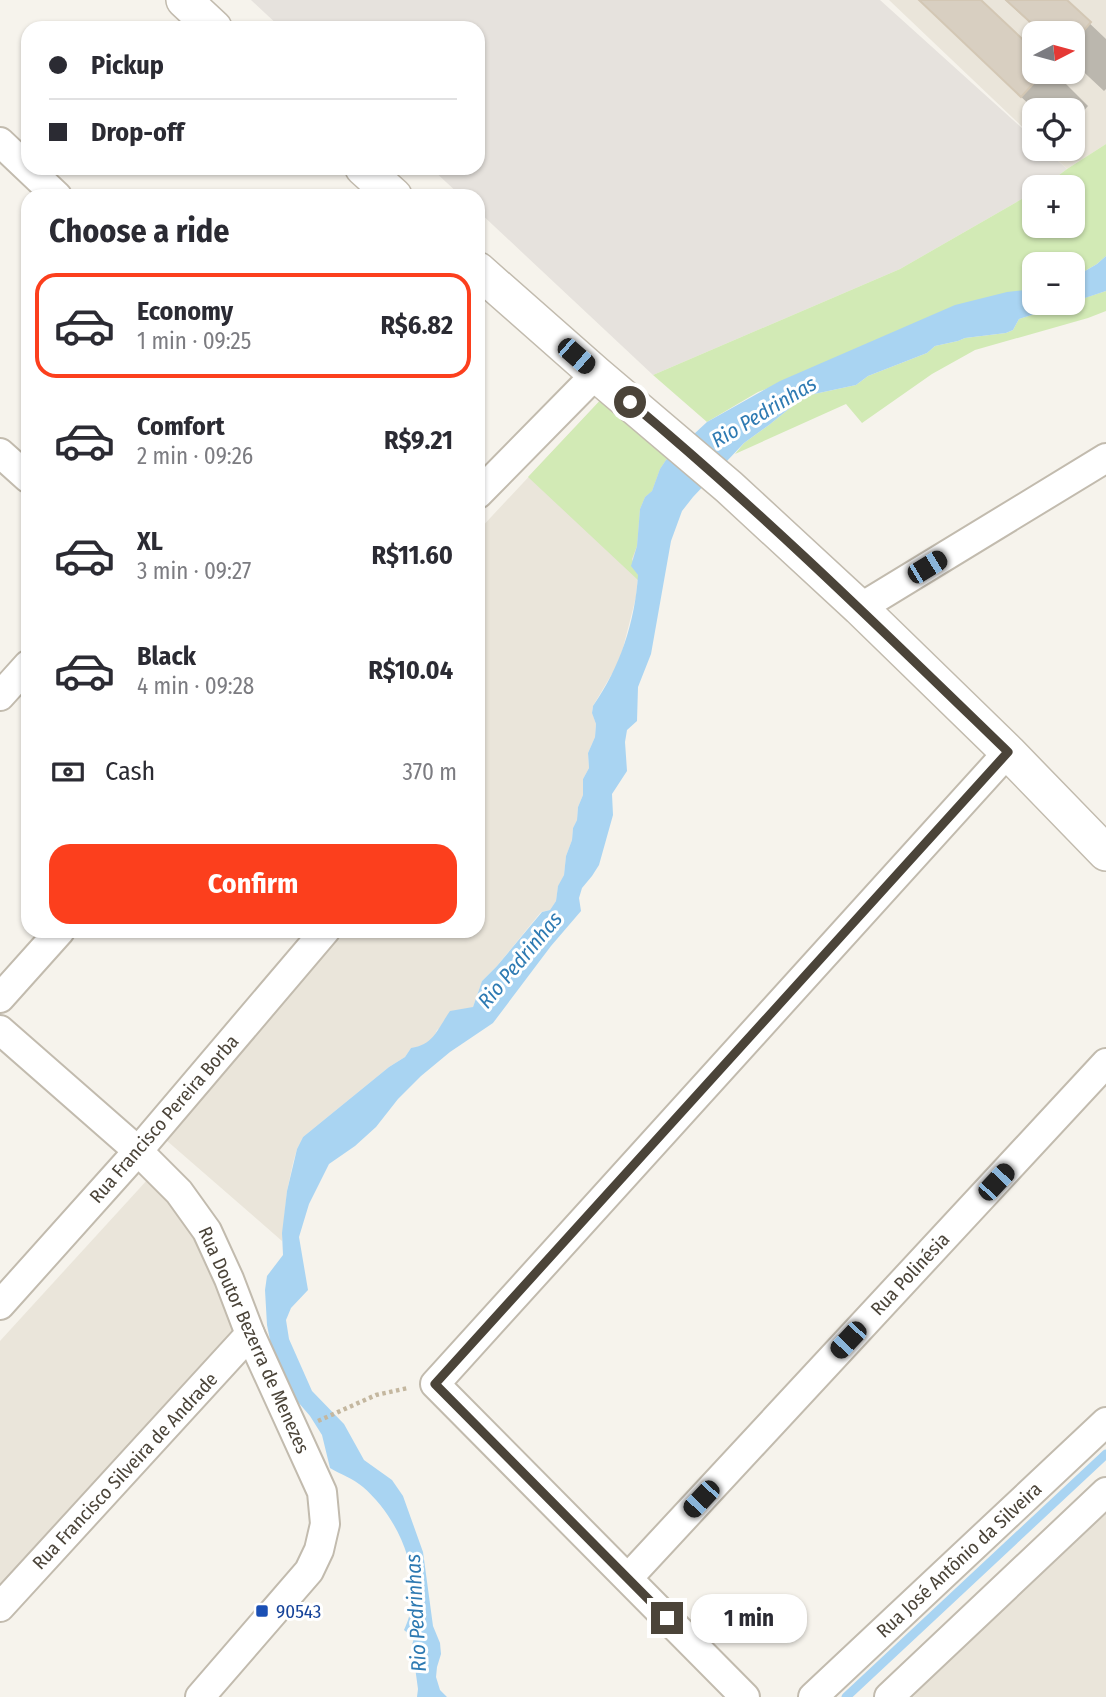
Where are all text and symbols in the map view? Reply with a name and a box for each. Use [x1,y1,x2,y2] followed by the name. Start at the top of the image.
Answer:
[1022,21,1085,84] north arrow
[1022,21,1085,315] map controls
[91,50,164,81] text: Pickup
[1022,98,1085,161] button: locate
[91,117,184,148] text: Drop-off
[1022,175,1085,238] button: +
[49,212,230,250] text: Choose a ride
[1022,252,1085,315] button: −
[53,294,116,357] icon: car
[137,296,233,327] text: Economy
[380,310,453,341] text: R$6.82
[137,327,251,355] text: 1 min · 09:25
[554,334,599,378] car
[707,370,821,454] water label: Rio Pedrinhas
[614,386,646,418] route start
[53,409,116,472] icon: car
[137,411,225,442] text: Comfort
[384,425,453,456] text: R$9.21
[137,442,253,470] text: 2 min · 09:26
[53,524,116,587] icon: car
[137,526,163,557] text: XL
[372,540,453,571] text: R$11.60
[904,547,951,587] car
[137,557,251,585] text: 3 min · 09:27
[53,639,116,702] icon: car
[137,641,196,672] text: Black
[368,655,453,686] text: R$10.04
[137,672,254,700] text: 4 min · 09:28
[49,753,87,791] icon: cash
[105,756,155,787] text: Cash
[403,758,457,786] text: 370 m
[49,844,457,924] button: Confirm
[472,906,568,1014] water label: Rio Pedrinhas
[85,1030,243,1208] street label: Rua Francisco Pereira Borba
[974,1159,1019,1205] car
[193,1223,315,1457] street label: Rua Doutor Bezerra de Menezes
[866,1228,954,1320] street label: Rua Polinésia
[826,1317,871,1363] car
[28,1368,222,1574] street label: Rua Francisco Silveira de Andrade
[679,1476,724,1522] car
[872,1477,1046,1643] street label: Rua José Antônio da Silveira
[400,1553,432,1673] water label: Rio Pedrinhas
[692,1594,807,1642] callout: 1 min
[276,1600,321,1623] place label: 90543
[651,1602,683,1634] route end
[254,1603,270,1619] marker: 90543
[724,1604,774,1632] text: 1 min

